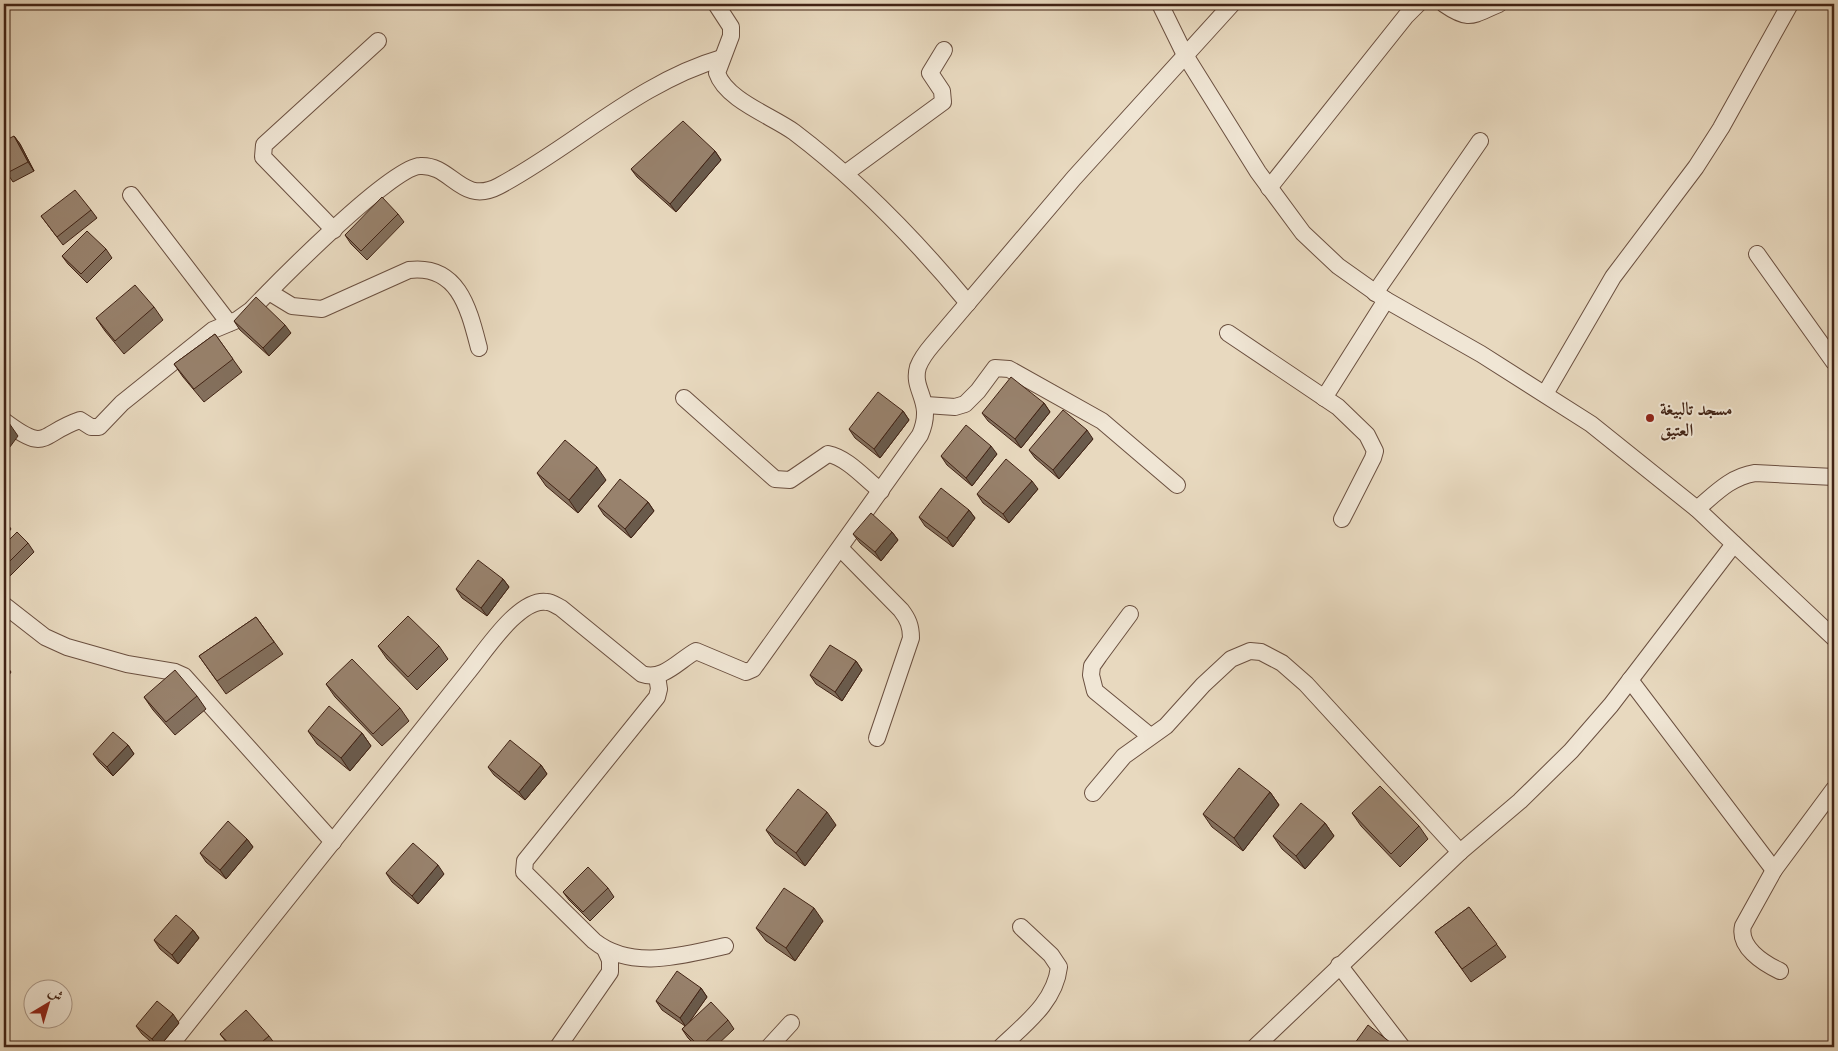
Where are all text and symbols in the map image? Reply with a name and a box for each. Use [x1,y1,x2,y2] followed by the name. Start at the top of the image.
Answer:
[1660,397,1732,441] place label: مسجد تالبيغة العتيق
[1644,412,1656,424] marker: مسجد تالبيغة العتيق
[22,978,72,1028] north arrow
[45,982,67,1005] text: ش

